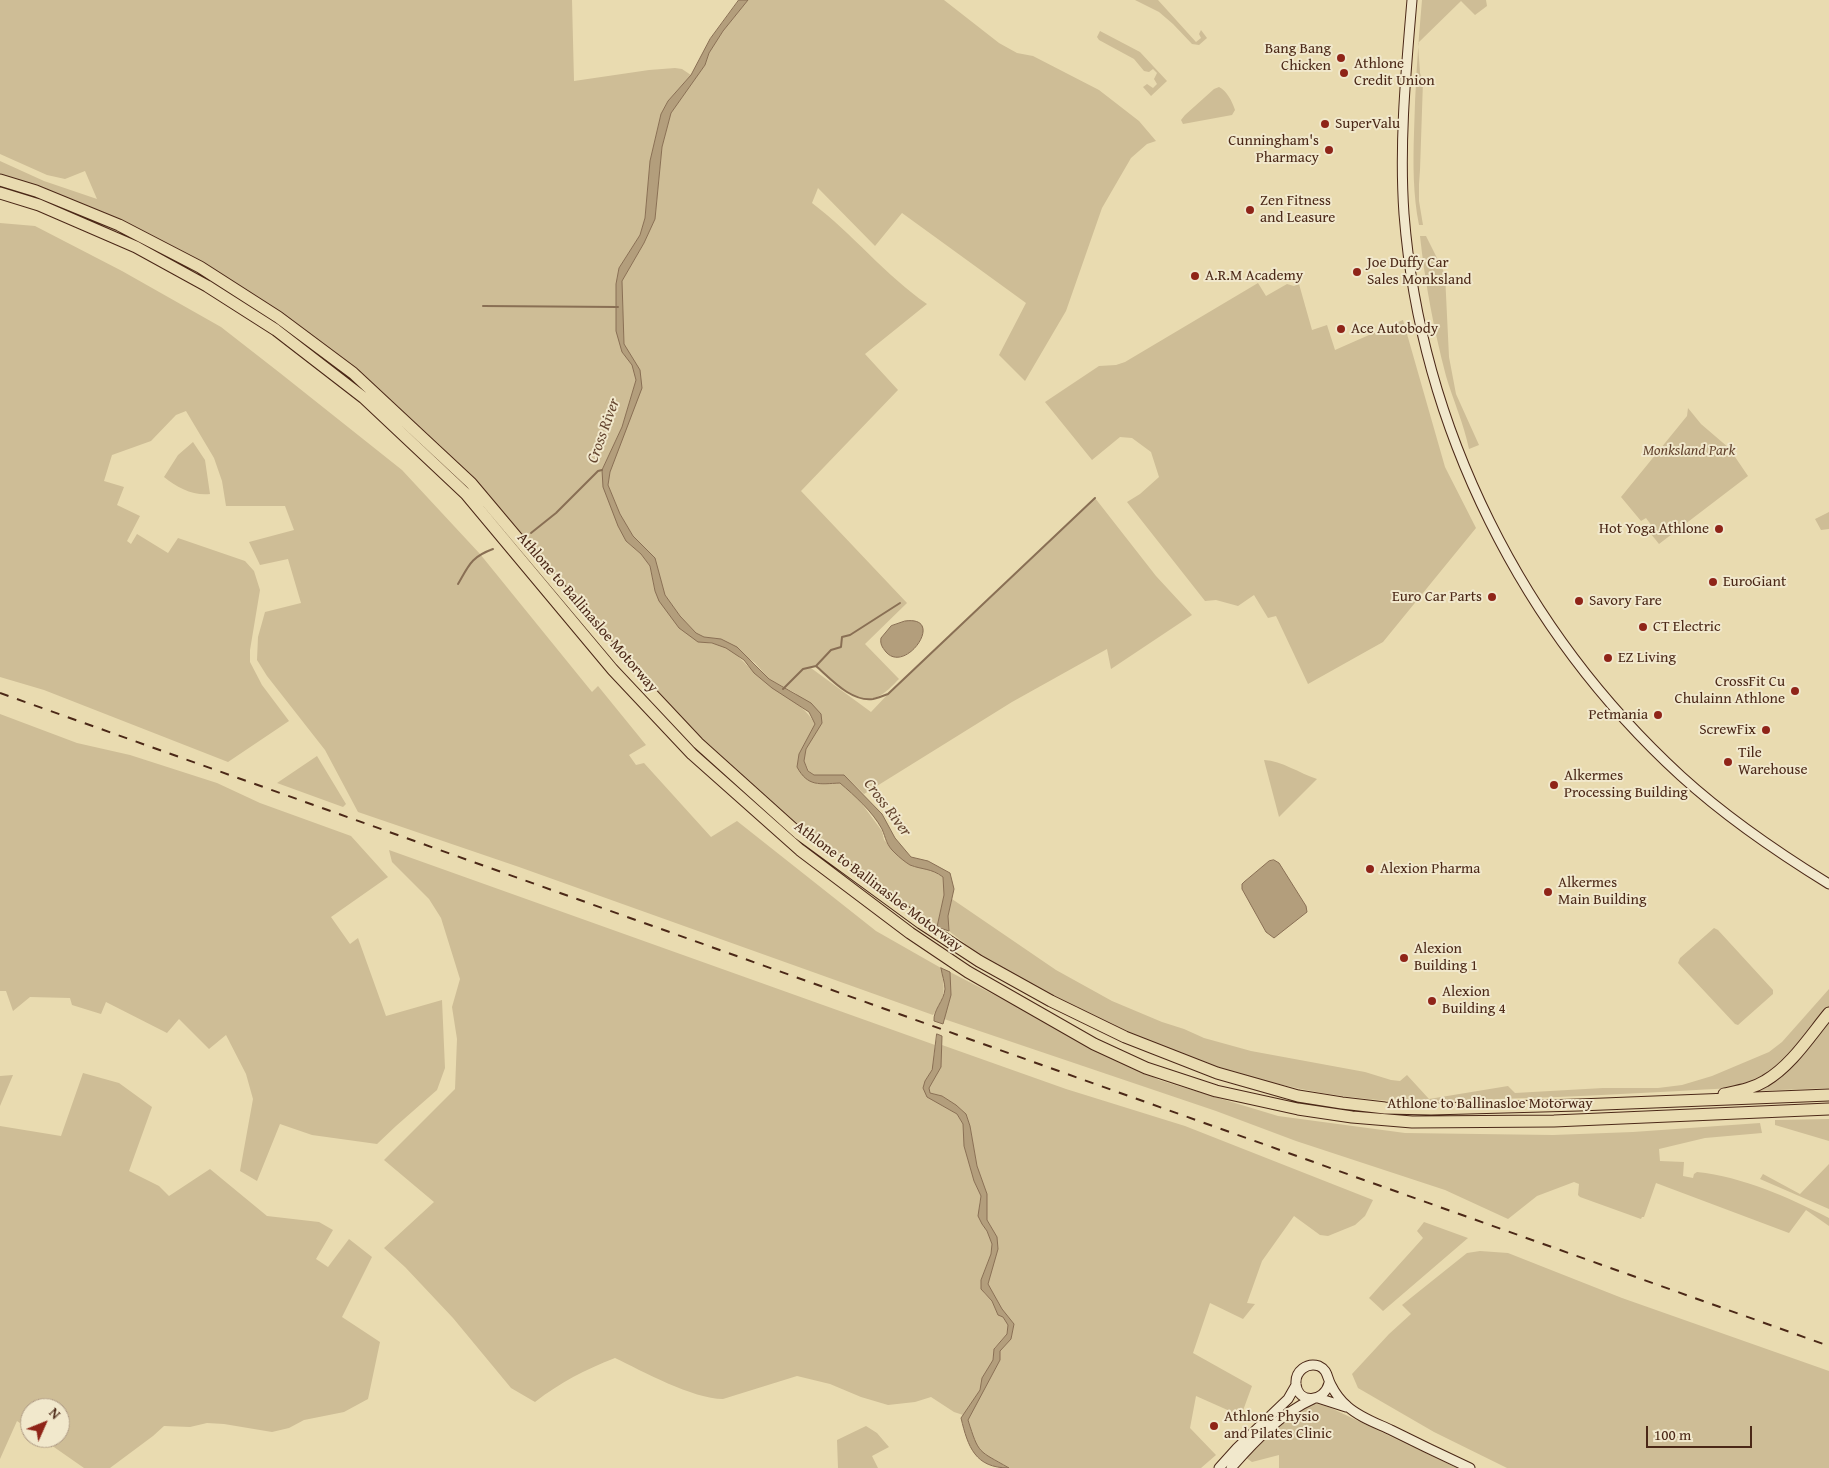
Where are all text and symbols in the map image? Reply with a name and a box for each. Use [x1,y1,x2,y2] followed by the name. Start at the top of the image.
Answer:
[1265,40,1331,75] place label: Bang Bang Chicken
[1335,52,1347,64] marker: Bang Bang Chicken
[1354,55,1435,90] place label: Athlone Credit Union
[1338,67,1350,79] marker: Athlone Credit Union
[1335,115,1400,133] place label: SuperValu
[1319,118,1331,130] marker: SuperValu
[1228,132,1319,167] place label: Cunningham's Pharmacy
[1323,144,1335,156] marker: Cunningham's Pharmacy
[1260,192,1335,227] place label: Zen Fitness and Leasure
[1244,204,1256,216] marker: Zen Fitness and Leasure
[1367,254,1472,289] place label: Joe Duffy Car Sales Monksland
[1351,266,1363,278] marker: Joe Duffy Car Sales Monksland
[1205,267,1303,285] place label: A.R.M Academy
[1189,270,1201,282] marker: A.R.M Academy
[1351,320,1438,338] place label: Ace Autobody
[1335,323,1347,335] marker: Ace Autobody
[583,396,625,466] water label: Cross River
[1643,442,1735,460] park label: Monksland Park
[1599,520,1709,538] place label: Hot Yoga Athlone
[1713,523,1725,535] marker: Hot Yoga Athlone
[513,529,661,697] street label: Athlone to Ballinasloe Motorway
[1723,573,1786,591] place label: EuroGiant
[1707,576,1719,588] marker: EuroGiant
[1392,588,1482,606] place label: Euro Car Parts
[1486,591,1498,603] marker: Euro Car Parts
[1589,592,1662,610] place label: Savory Fare
[1573,595,1585,607] marker: Savory Fare
[1653,618,1721,636] place label: CT Electric
[1637,621,1649,633] marker: CT Electric
[1618,649,1676,667] place label: EZ Living
[1602,652,1614,664] marker: EZ Living
[1675,673,1785,708] place label: CrossFit Cu Chulainn Athlone
[1789,685,1801,697] marker: CrossFit Cu Chulainn Athlone
[1589,706,1648,724] place label: Petmania
[1652,709,1664,721] marker: Petmania
[1699,721,1756,739] place label: ScrewFix
[1760,724,1772,736] marker: ScrewFix
[1738,744,1807,779] place label: Tile Warehouse
[1722,756,1734,768] marker: Tile Warehouse
[1564,767,1688,802] place label: Alkermes Processing Building
[859,775,915,841] water label: Cross River
[1548,779,1560,791] marker: Alkermes Processing Building
[790,818,966,956] street label: Athlone to Ballinasloe Motorway
[1380,860,1480,878] place label: Alexion Pharma
[1364,863,1376,875] marker: Alexion Pharma
[1558,874,1646,909] place label: Alkermes Main Building
[1542,886,1554,898] marker: Alkermes Main Building
[1414,940,1478,975] place label: Alexion Building 1
[1398,952,1410,964] marker: Alexion Building 1
[1442,983,1506,1018] place label: Alexion Building 4
[1426,995,1438,1007] marker: Alexion Building 4
[1387,1095,1593,1113] street label: Athlone to Ballinasloe Motorway
[20,1398,70,1448] north arrow
[45,1403,66,1424] text: N
[1224,1408,1332,1443] place label: Athlone Physio and Pilates Clinic
[1649,1416,1755,1448] scale bar
[1208,1420,1220,1432] marker: Athlone Physio and Pilates Clinic
[1654,1424,1691,1445] text: 100 m

